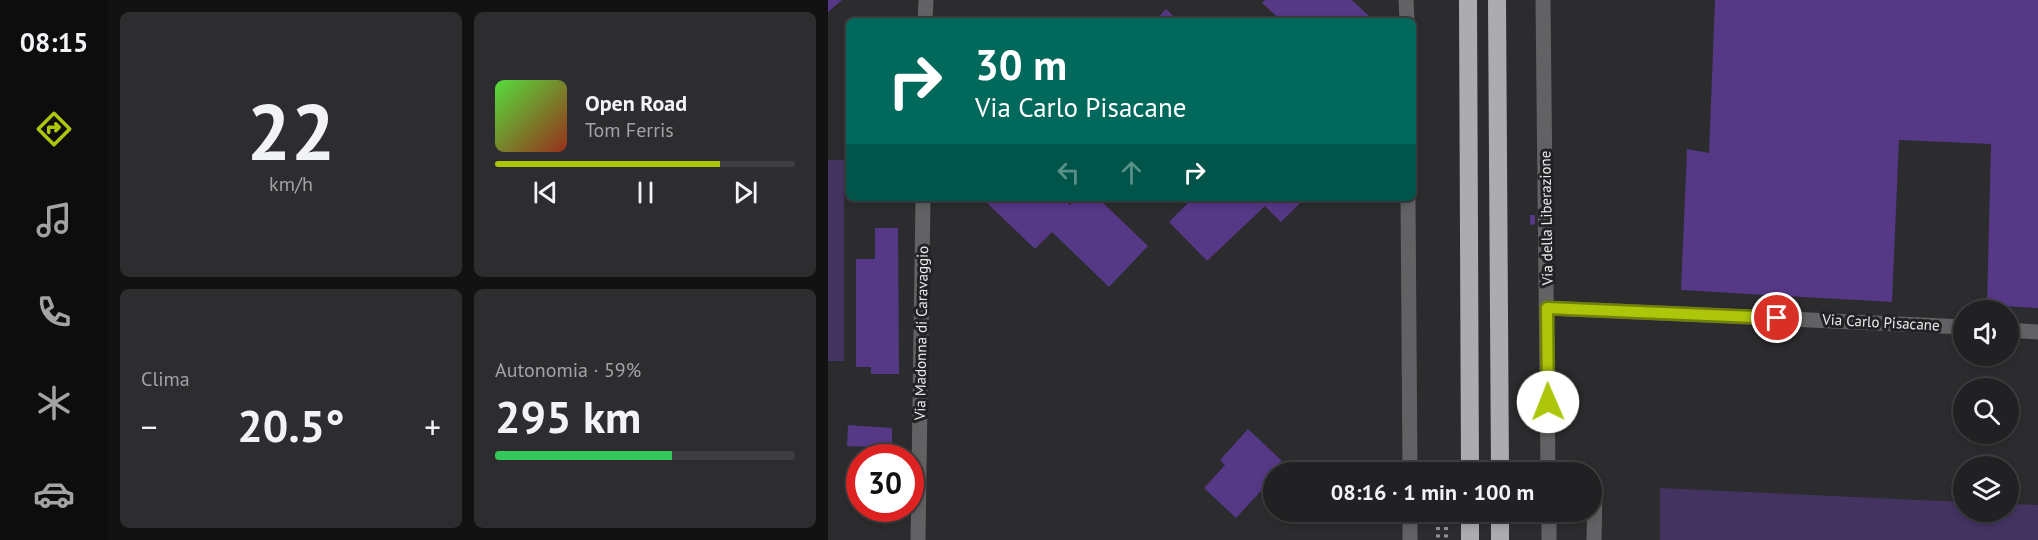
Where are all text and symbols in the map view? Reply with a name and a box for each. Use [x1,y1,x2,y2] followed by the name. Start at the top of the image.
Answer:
[20,25,88,59] text: 08:15
[975,37,1067,92] text: 30 m
[876,42,954,120] icon: right
[247,81,335,182] text: 22
[585,89,687,117] text: Open Road
[975,90,1186,124] text: Via Carlo Pisacane
[33,108,75,150] icon: directions
[585,117,674,143] text: Tom Ferris
[1535,151,1557,286] street label: Via della Liberazione
[1052,156,1085,189] icon: left
[1115,156,1148,189] icon: ahead
[1178,156,1211,189] icon: right
[269,171,313,197] text: km/h
[529,176,562,209] icon: previous
[629,176,662,209] icon: pause
[729,176,762,209] icon: next
[33,199,75,241] icon: music
[910,246,932,421] street label: Via Madonna di Caravaggio
[33,291,75,333] icon: phone
[1751,292,1802,343] pin
[1953,300,2019,522] map controls
[1953,300,2019,366] button: sound
[1760,301,1793,334] icon: arrive
[1821,309,1940,335] street label: Via Carlo Pisacane
[495,357,641,383] text: Autonomia · 59%
[141,366,190,392] text: Clima
[1516,370,1580,434] position arrow
[1953,378,2019,444] button: search
[33,382,75,424] icon: climate
[495,387,641,445] text: 295 km
[237,396,345,454] text: 20.5°
[141,405,158,448] text: −
[424,405,441,448] text: +
[846,444,924,522] speed limit sign: 30
[1953,456,2019,522] button: layers
[33,473,75,515] icon: car
[1331,478,1534,506] text: 08:16 · 1 min · 100 m

